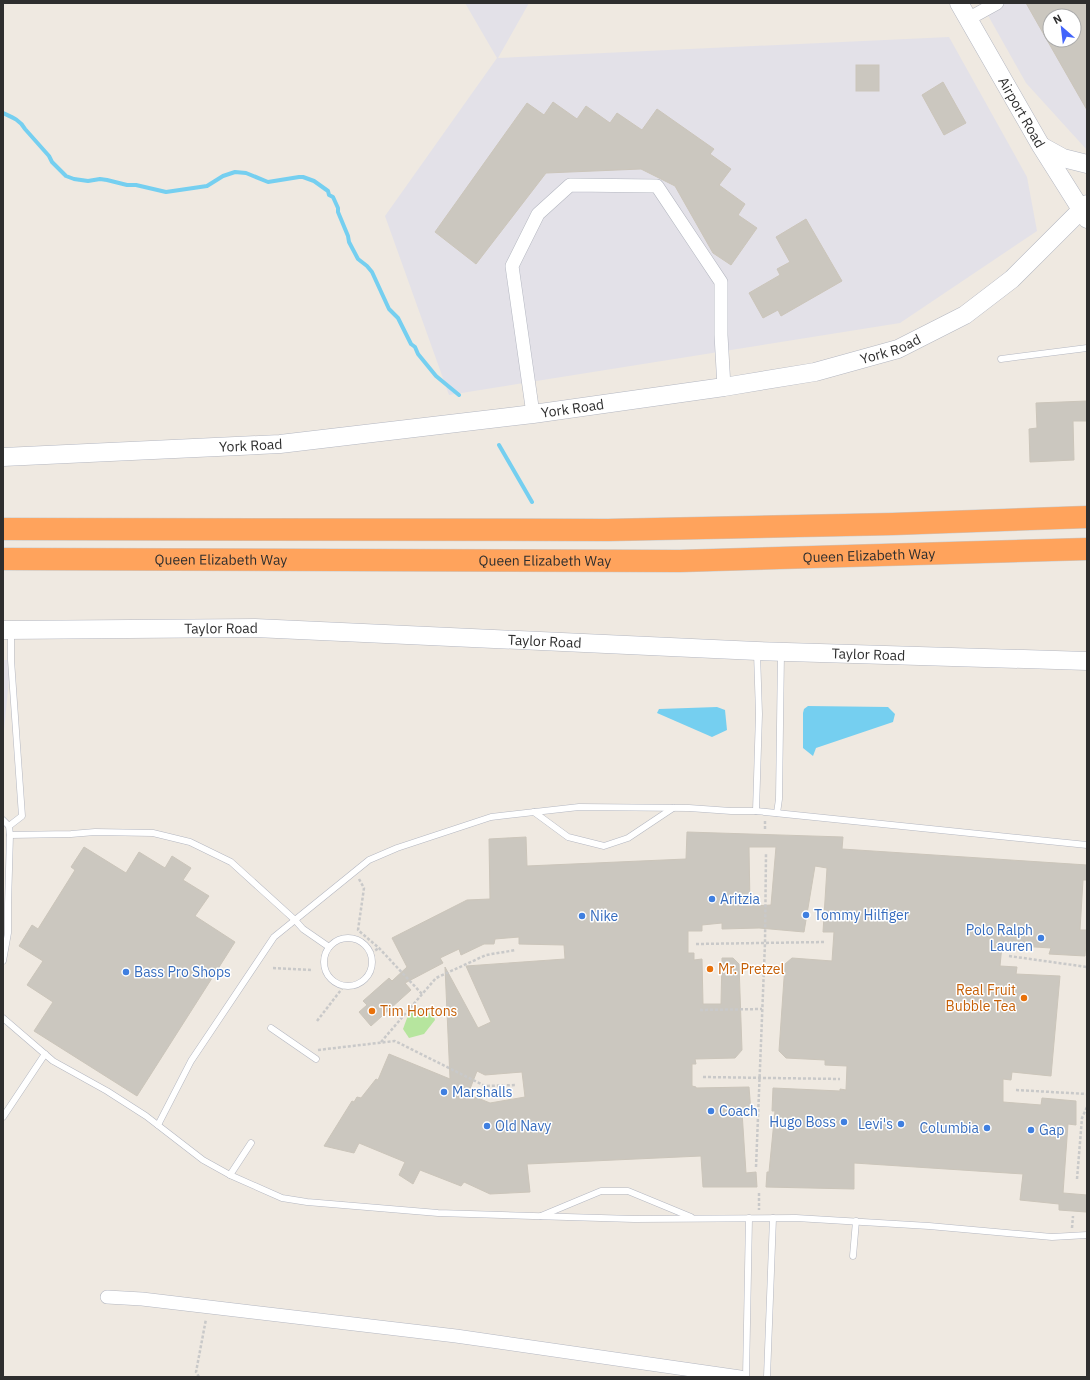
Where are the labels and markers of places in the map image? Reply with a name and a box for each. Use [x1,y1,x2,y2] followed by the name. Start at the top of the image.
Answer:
[720,890,761,908] place label: Aritzia
[707,894,717,904] marker: Aritzia
[814,906,909,924] place label: Tommy Hilfiger
[590,907,619,925] place label: Nike
[801,910,811,920] marker: Tommy Hilfiger
[577,911,587,921] marker: Nike
[966,921,1033,955] place label: Polo Ralph Lauren
[1036,933,1046,943] marker: Polo Ralph Lauren
[718,960,785,978] place label: Mr. Pretzel
[134,963,231,981] place label: Bass Pro Shops
[705,964,715,974] marker: Mr. Pretzel
[121,967,131,977] marker: Bass Pro Shops
[946,981,1017,1015] place label: Real Fruit Bubble Tea
[1019,993,1029,1003] marker: Real Fruit Bubble Tea
[380,1002,458,1020] place label: Tim Hortons
[367,1006,377,1016] marker: Tim Hortons
[452,1083,513,1101] place label: Marshalls
[439,1087,449,1097] marker: Marshalls
[719,1102,758,1120] place label: Coach
[706,1106,716,1116] marker: Coach
[769,1113,836,1131] place label: Hugo Boss
[858,1115,893,1133] place label: Levi's
[495,1117,551,1135] place label: Old Navy
[839,1117,849,1127] marker: Hugo Boss
[896,1119,906,1129] marker: Levi's
[919,1119,980,1137] place label: Columbia
[482,1121,492,1131] marker: Old Navy
[1039,1121,1064,1139] place label: Gap
[982,1123,992,1133] marker: Columbia
[1026,1125,1036,1135] marker: Gap

